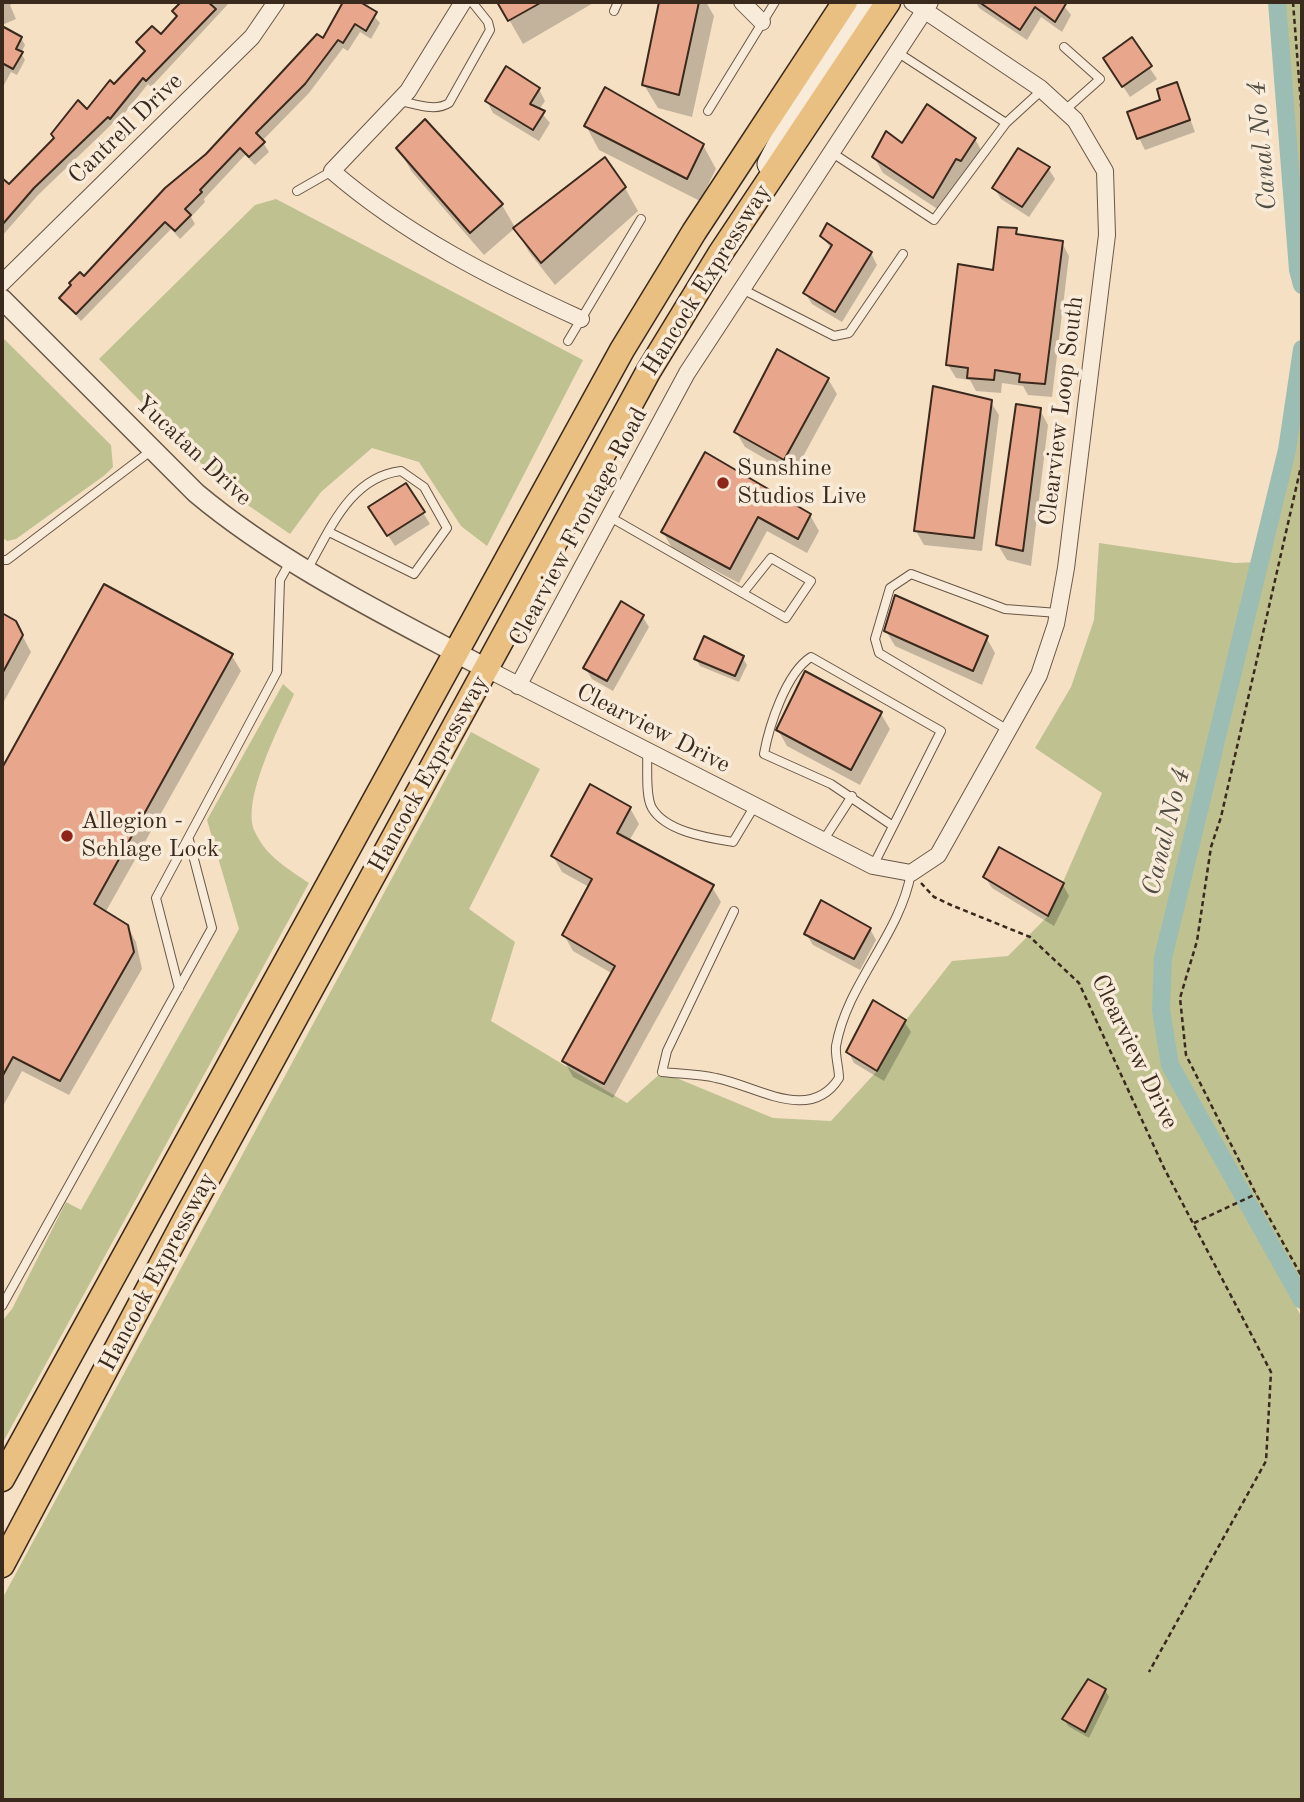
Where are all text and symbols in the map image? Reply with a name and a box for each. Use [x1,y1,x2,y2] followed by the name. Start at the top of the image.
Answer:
[63,67,189,191] street label: Cantrell Drive
[1242,80,1284,212] water label: Canal No 4
[636,179,778,381] street label: Hancock Expressway
[1034,295,1090,527] street label: Clearview Loop South
[129,390,257,512] street label: Yucatan Drive
[504,403,654,651] street label: Clearview Frontage Road
[737,455,866,511] place label: Sunshine Studios Live
[715,475,731,491] marker: Sunshine Studios Live
[363,670,495,878] street label: Hancock Expressway
[571,678,735,780] street label: Clearview Drive
[1136,765,1198,899] water label: Canal No 4
[81,808,219,864] place label: Allegion - Schlage Lock
[59,828,75,844] marker: Allegion - Schlage Lock
[1084,970,1184,1134] street label: Clearview Drive
[93,1168,223,1376] street label: Hancock Expressway

